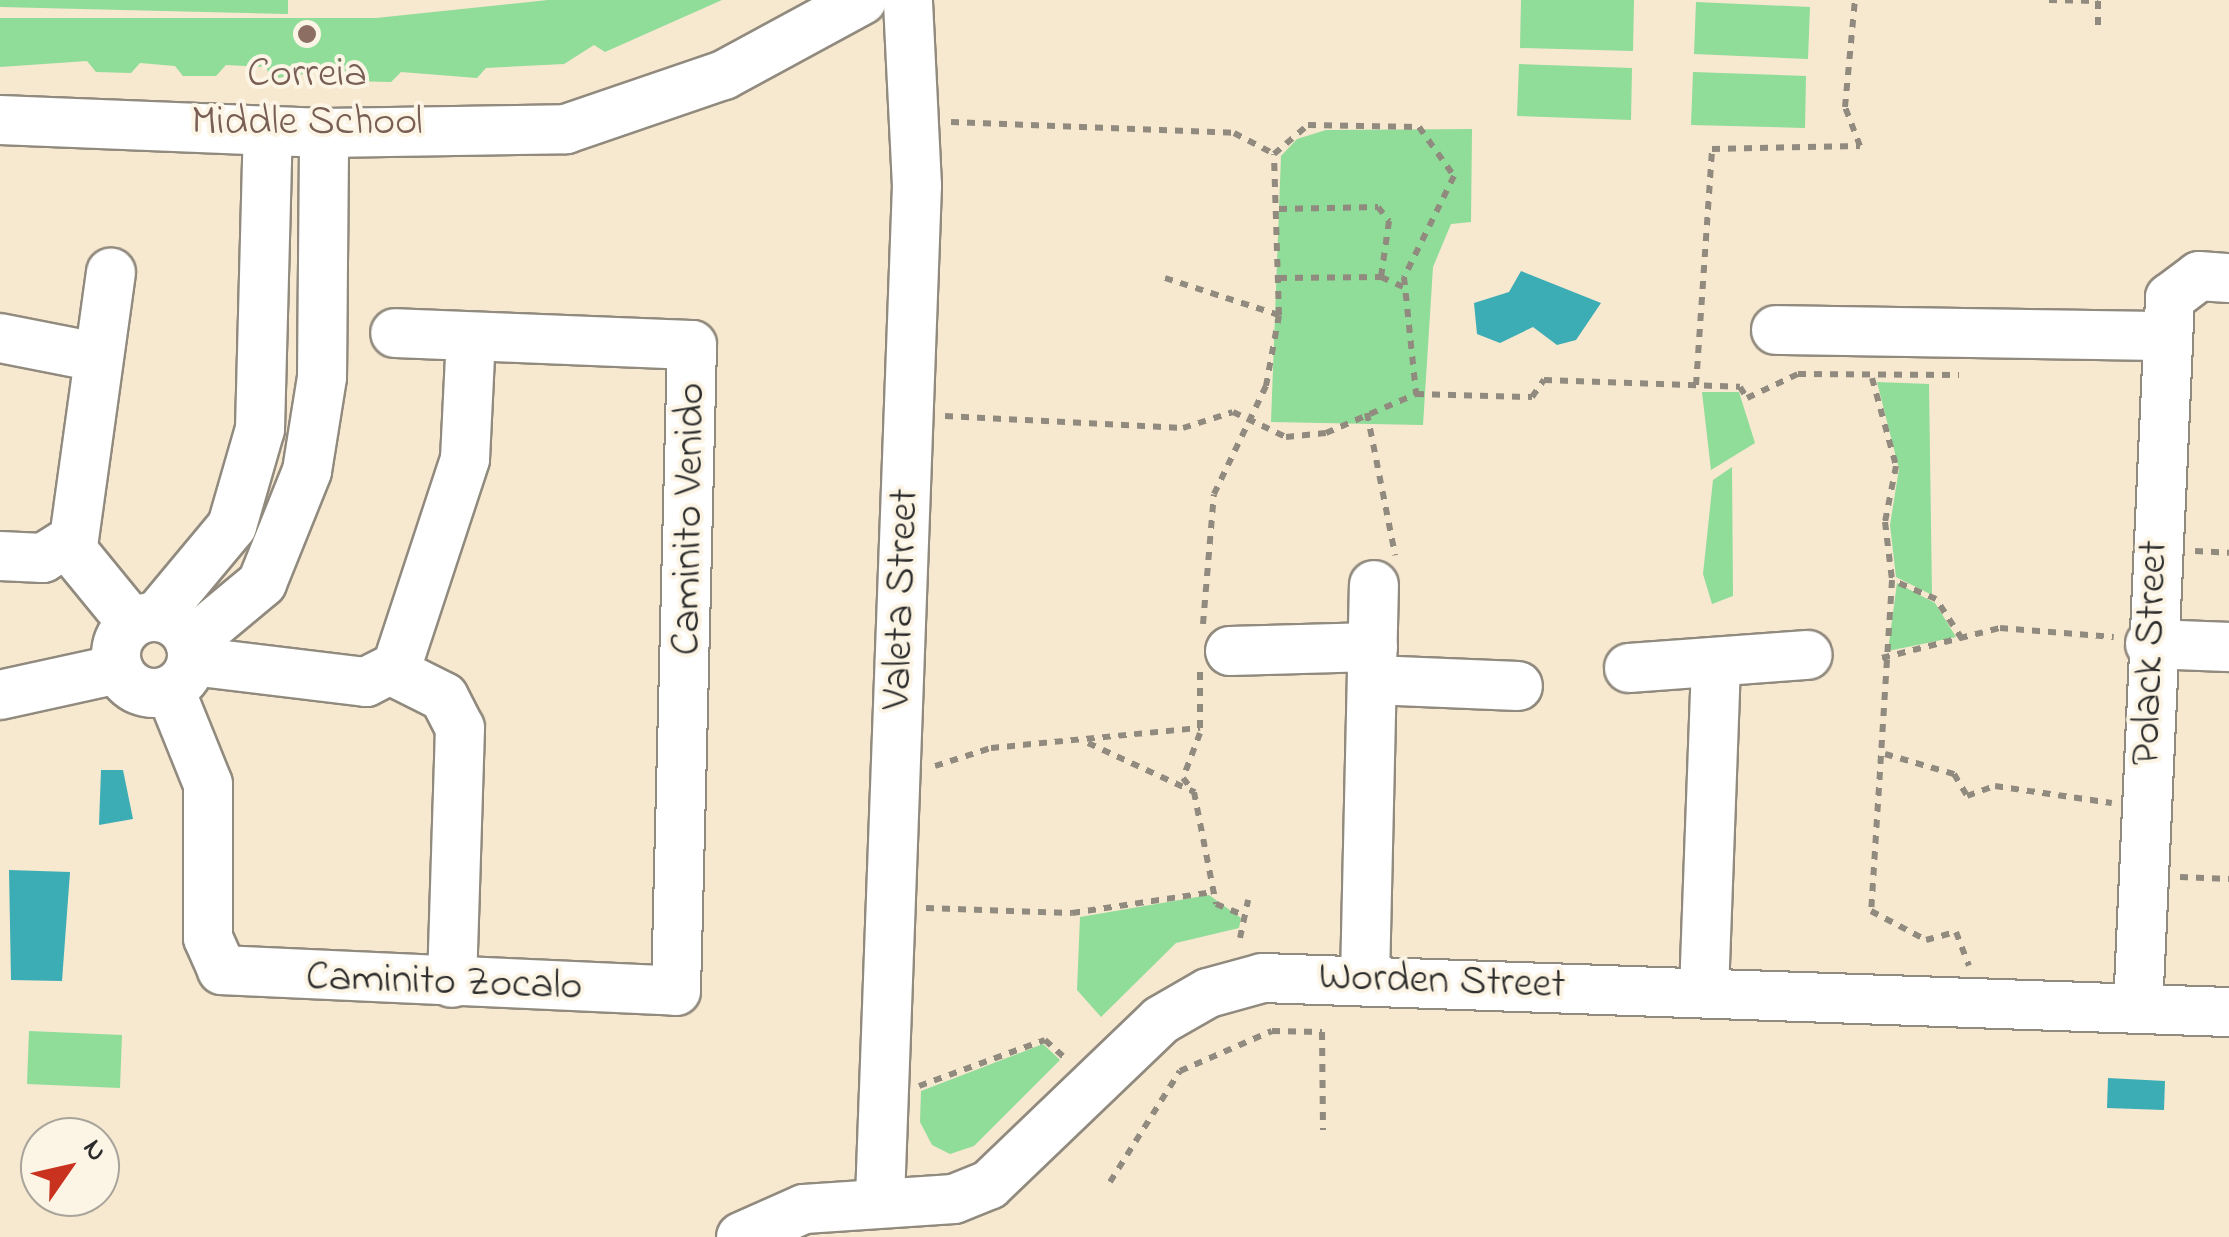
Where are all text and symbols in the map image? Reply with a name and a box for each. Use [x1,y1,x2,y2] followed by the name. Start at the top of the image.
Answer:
[296,23,318,45] marker: Correia Middle School
[191,50,423,148] place label: Correia Middle School
[662,382,718,656] street label: Caminito Venido
[873,487,931,711] street label: Valeta Street
[2122,539,2180,767] street label: Polack Street
[305,953,583,1013] street label: Caminito Zocalo
[1318,953,1566,1011] street label: Worden Street
[20,1117,120,1217] north arrow
[71,1132,116,1170] text: N

